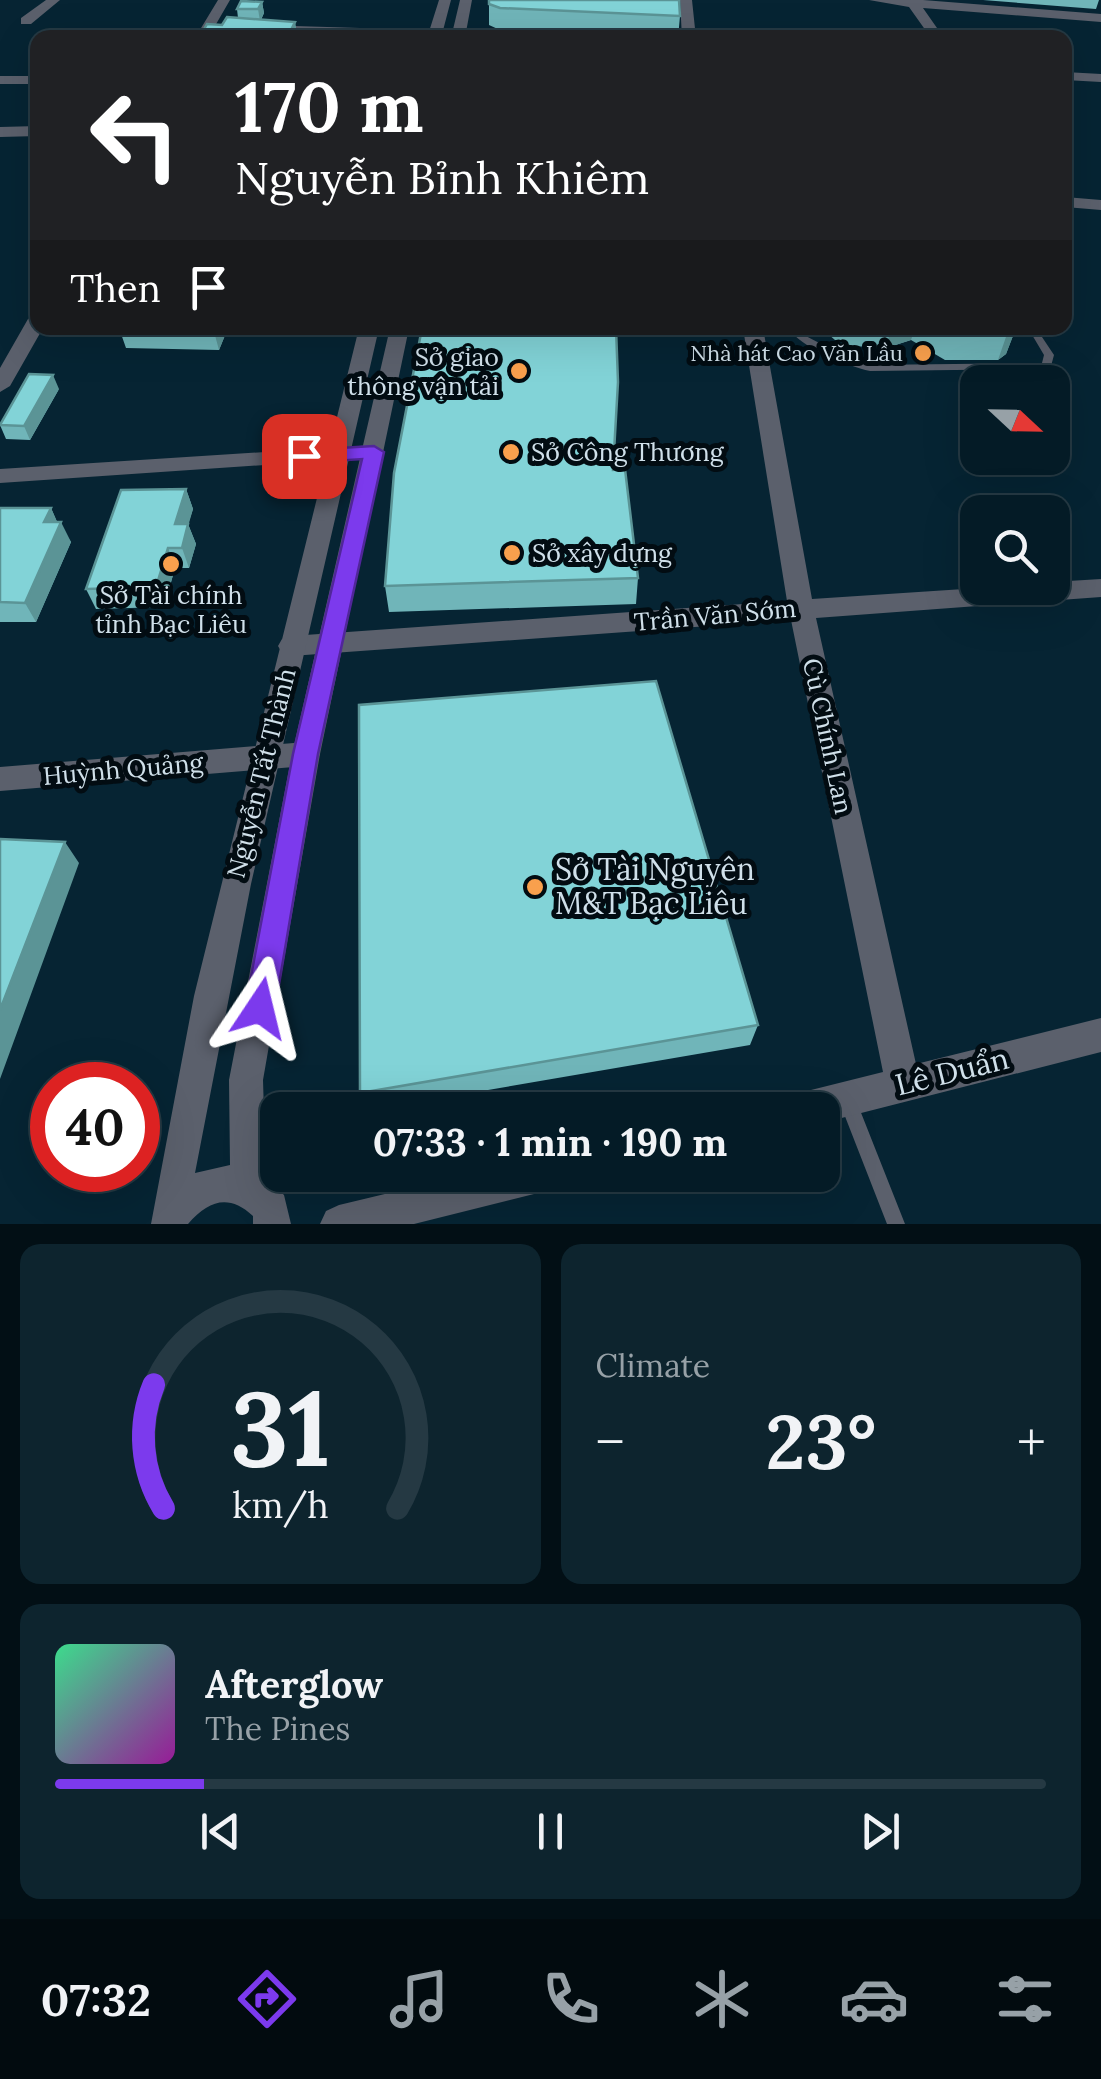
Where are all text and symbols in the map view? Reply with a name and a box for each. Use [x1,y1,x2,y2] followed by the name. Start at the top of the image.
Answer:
[235,62,424,151] text: 170 m
[70,70,200,200] icon: left
[235,149,650,206] text: Nguyễn Bỉnh Khiêm
[181,260,236,315] icon: arrive
[70,264,161,312] text: Then
[690,339,903,367] place label: Nhà hát Cao Văn Lầu
[347,341,499,402] place label: Sở giao thông vận tải
[912,342,934,364] marker: Nhà hát Cao Văn Lầu
[508,360,530,382] marker: Sở giao thông vận tải
[960,365,1070,475] north arrow
[960,365,1070,605] map controls
[262,414,347,499] pin
[277,429,332,484] icon: arrive
[531,436,725,468] place label: Sở Công Thương
[500,441,522,463] marker: Sở Công Thương
[960,495,1070,605] button: search
[532,537,673,569] place label: Sở xây dựng
[501,542,523,564] marker: Sở xây dựng
[160,553,182,575] marker: Sở Tài chính tỉnh Bạc Liêu
[95,579,247,640] place label: Sở Tài chính tỉnh Bạc Liêu
[633,592,797,638] street label: Trần Văn Sớm
[796,655,860,817] street label: Cù Chính Lan
[219,665,303,881] street label: Nguyễn Tất Thành
[42,746,206,792] street label: Huỳnh Quảng
[555,850,755,922] place label: Sở Tài Nguyên M&T Bạc Liêu
[524,876,546,898] marker: Sở Tài Nguyên M&T Bạc Liêu
[208,956,312,1060] position arrow
[891,1039,1012,1103] street label: Lê Duẩn
[30,1062,160,1192] speed limit sign: 40
[373,1118,727,1166] text: 07:33 · 1 min · 190 m
[596,1345,710,1386] text: Climate
[230,1361,330,1494] text: 31
[765,1394,876,1490] text: 23°
[596,1407,625,1477] text: −
[1017,1407,1046,1477] text: +
[232,1482,329,1528] text: km/h
[205,1660,383,1708] text: Afterglow
[205,1708,350,1749] text: The Pines
[193,1804,248,1859] icon: previous
[523,1804,578,1859] icon: pause
[853,1804,908,1859] icon: next
[232,1964,302,2034] icon: directions
[384,1964,454,2034] icon: music
[536,1964,606,2034] icon: phone
[687,1964,757,2034] icon: climate
[839,1964,909,2034] icon: car
[990,1964,1060,2034] icon: filters
[41,1971,151,2028] text: 07:32

